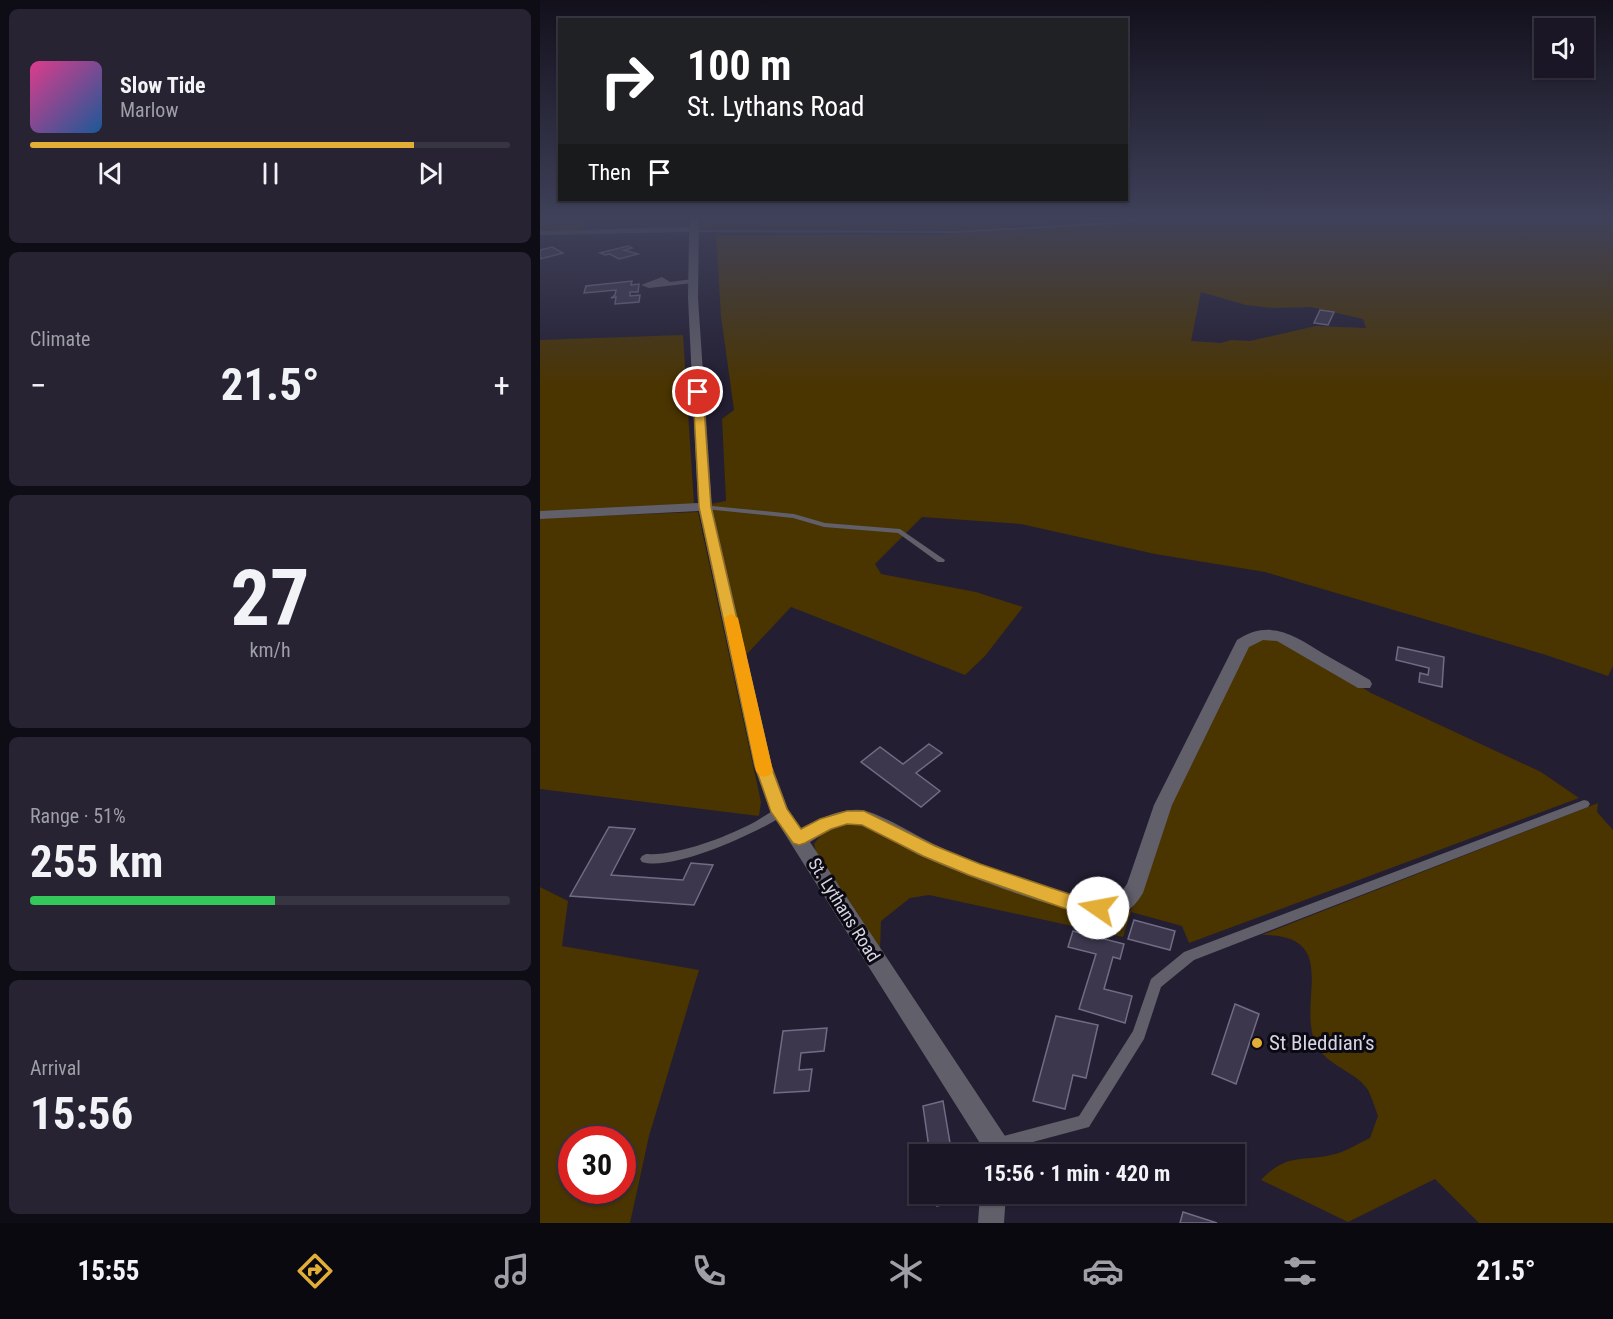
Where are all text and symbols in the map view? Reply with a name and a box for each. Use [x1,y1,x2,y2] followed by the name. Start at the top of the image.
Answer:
[1534,18,1594,78] map controls
[1534,18,1594,78] button: sound
[687,41,792,90] text: 100 m
[588,42,666,120] icon: right
[120,73,206,98] text: Slow Tide
[687,91,864,123] text: St. Lythans Road
[120,98,178,122] text: Marlow
[643,156,676,189] icon: arrive
[94,157,127,190] icon: previous
[254,157,287,190] icon: pause
[414,157,447,190] icon: next
[588,160,631,185] text: Then
[30,327,90,351] text: Climate
[221,358,319,411] text: 21.5°
[30,366,47,405] text: −
[494,366,510,405] text: +
[672,366,723,417] pin
[681,375,714,408] icon: arrive
[231,553,309,644] text: 27
[249,638,291,662] text: km/h
[30,804,126,828] text: Range · 51%
[30,835,163,888] text: 255 km
[804,854,885,965] street label: St. Lythans Road
[1066,876,1130,940] position arrow
[1269,1031,1375,1055] place label: St Bleddian’s
[1250,1036,1264,1050] marker: St Bleddian’s
[30,1056,81,1080] text: Arrival
[30,1087,133,1140] text: 15:56
[558,1126,636,1204] speed limit sign: 30
[984,1161,1170,1186] text: 15:56 · 1 min · 420 m
[294,1250,336,1292] icon: directions
[491,1250,533,1292] icon: music
[688,1250,730,1292] icon: phone
[885,1250,927,1292] icon: climate
[1082,1250,1124,1292] icon: car
[1279,1250,1321,1292] icon: filters
[77,1255,139,1287] text: 15:55
[1476,1255,1536,1287] text: 21.5°

